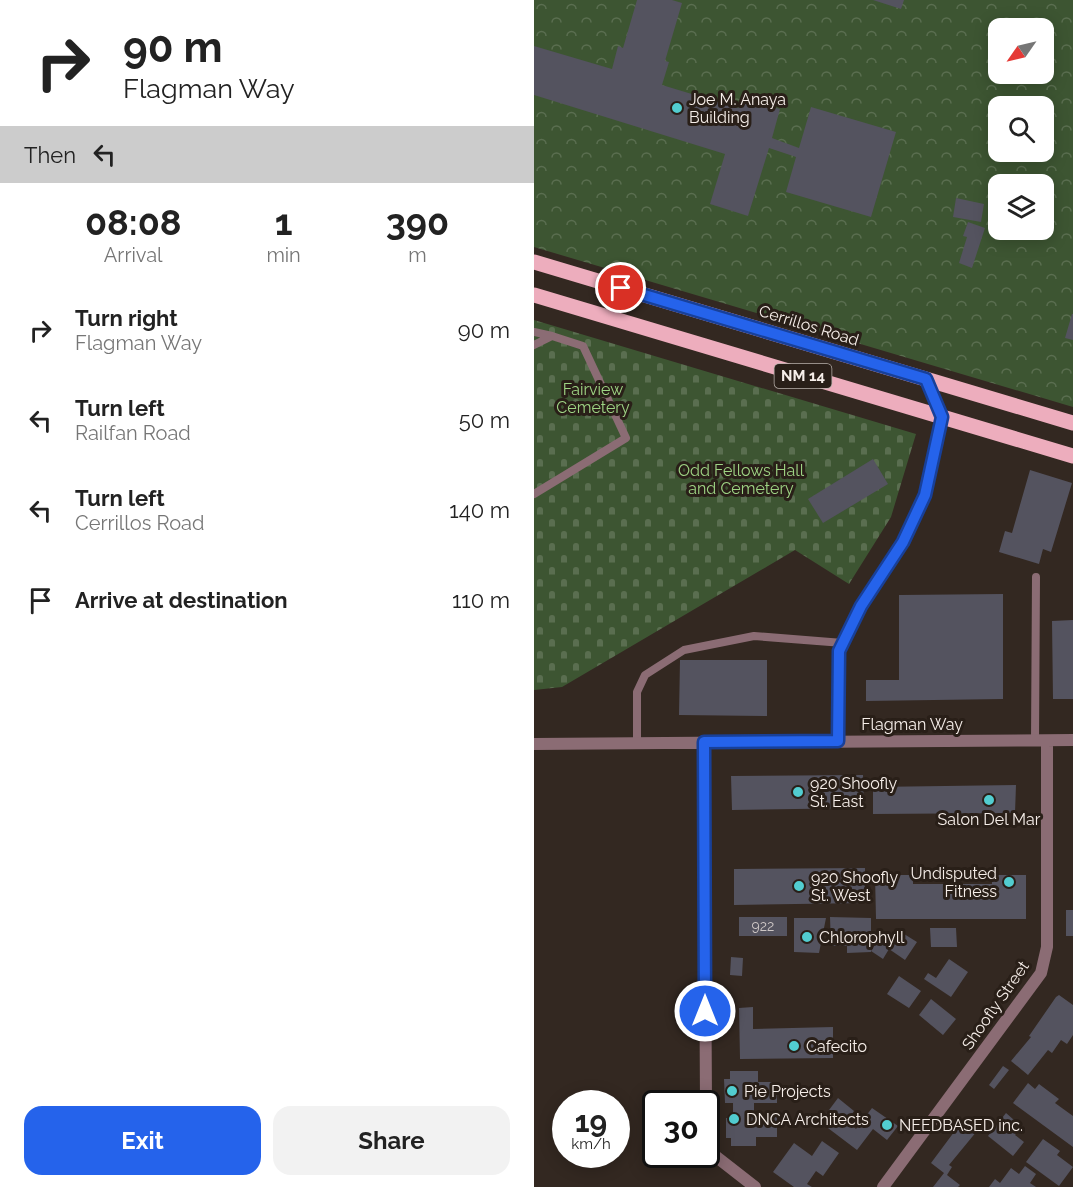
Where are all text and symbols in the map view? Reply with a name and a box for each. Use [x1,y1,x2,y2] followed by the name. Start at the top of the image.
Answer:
[988,18,1054,84] north arrow
[988,18,1054,240] map controls
[123,23,223,72] text: 90 m
[24,24,102,102] icon: right
[123,73,295,104] text: Flagman Way
[689,90,786,127] place label: Joe M. Anaya Building
[988,96,1054,162] button: search
[670,101,684,115] marker: Joe M. Anaya Building
[88,138,121,171] icon: left
[24,142,76,168] text: Then
[988,174,1054,240] button: layers
[85,201,181,243] text: 08:08
[275,201,292,243] text: 1
[386,201,449,243] text: 390
[104,243,163,267] text: Arrival
[266,243,301,267] text: min
[408,243,427,267] text: m
[595,262,646,313] pin
[604,271,637,304] icon: arrive
[757,301,861,350] street label: Cerrillos Road
[75,305,178,331] text: Turn right
[24,314,57,347] icon: right
[458,317,510,343] text: 90 m
[75,331,202,355] text: Flagman Way
[774,364,832,388] road number: NM 14
[556,380,630,417] park label: Fairview Cemetery
[75,395,165,421] text: Turn left
[24,404,57,437] icon: left
[459,407,510,433] text: 50 m
[75,421,191,445] text: Railfan Road
[678,461,805,498] park label: Odd Fellows Hall and Cemetery
[75,485,165,511] text: Turn left
[24,494,57,527] icon: left
[449,497,510,523] text: 140 m
[75,511,204,535] text: Cerrillos Road
[24,584,57,617] icon: arrive
[75,587,288,613] text: Arrive at destination
[452,587,510,613] text: 110 m
[861,715,963,734] street label: Flagman Way
[810,774,898,811] place label: 920 Shoofly St. East
[791,785,805,799] marker: 920 Shoofly St. East
[982,793,996,807] marker: Salon Del Mar
[938,810,1041,829] place label: Salon Del Mar
[911,864,997,901] place label: Undisputed Fitness
[811,868,899,905] place label: 920 Shoofly St. West
[1002,875,1016,889] marker: Undisputed Fitness
[792,879,806,893] marker: 920 Shoofly St. West
[752,918,774,934] house number: 922
[819,928,905,947] place label: Chlorophyll
[800,930,814,944] marker: Chlorophyll
[958,957,1033,1053] street label: Shoofly Street
[673,979,737,1043] position arrow
[806,1037,867,1056] place label: Cafecito
[787,1039,801,1053] marker: Cafecito
[744,1082,831,1101] place label: Pie Projects
[725,1084,739,1098] marker: Pie Projects
[642,1090,720,1168] speed limit sign: 30
[575,1104,607,1139] text: 19
[24,1106,261,1175] button: Exit
[273,1106,510,1175] button: Share
[746,1110,869,1129] place label: DNCA Architects
[727,1112,741,1126] marker: DNCA Architects
[899,1116,1023,1135] place label: NEEDBASED inc.
[880,1118,894,1132] marker: NEEDBASED inc.
[571,1135,611,1153] text: km/h

